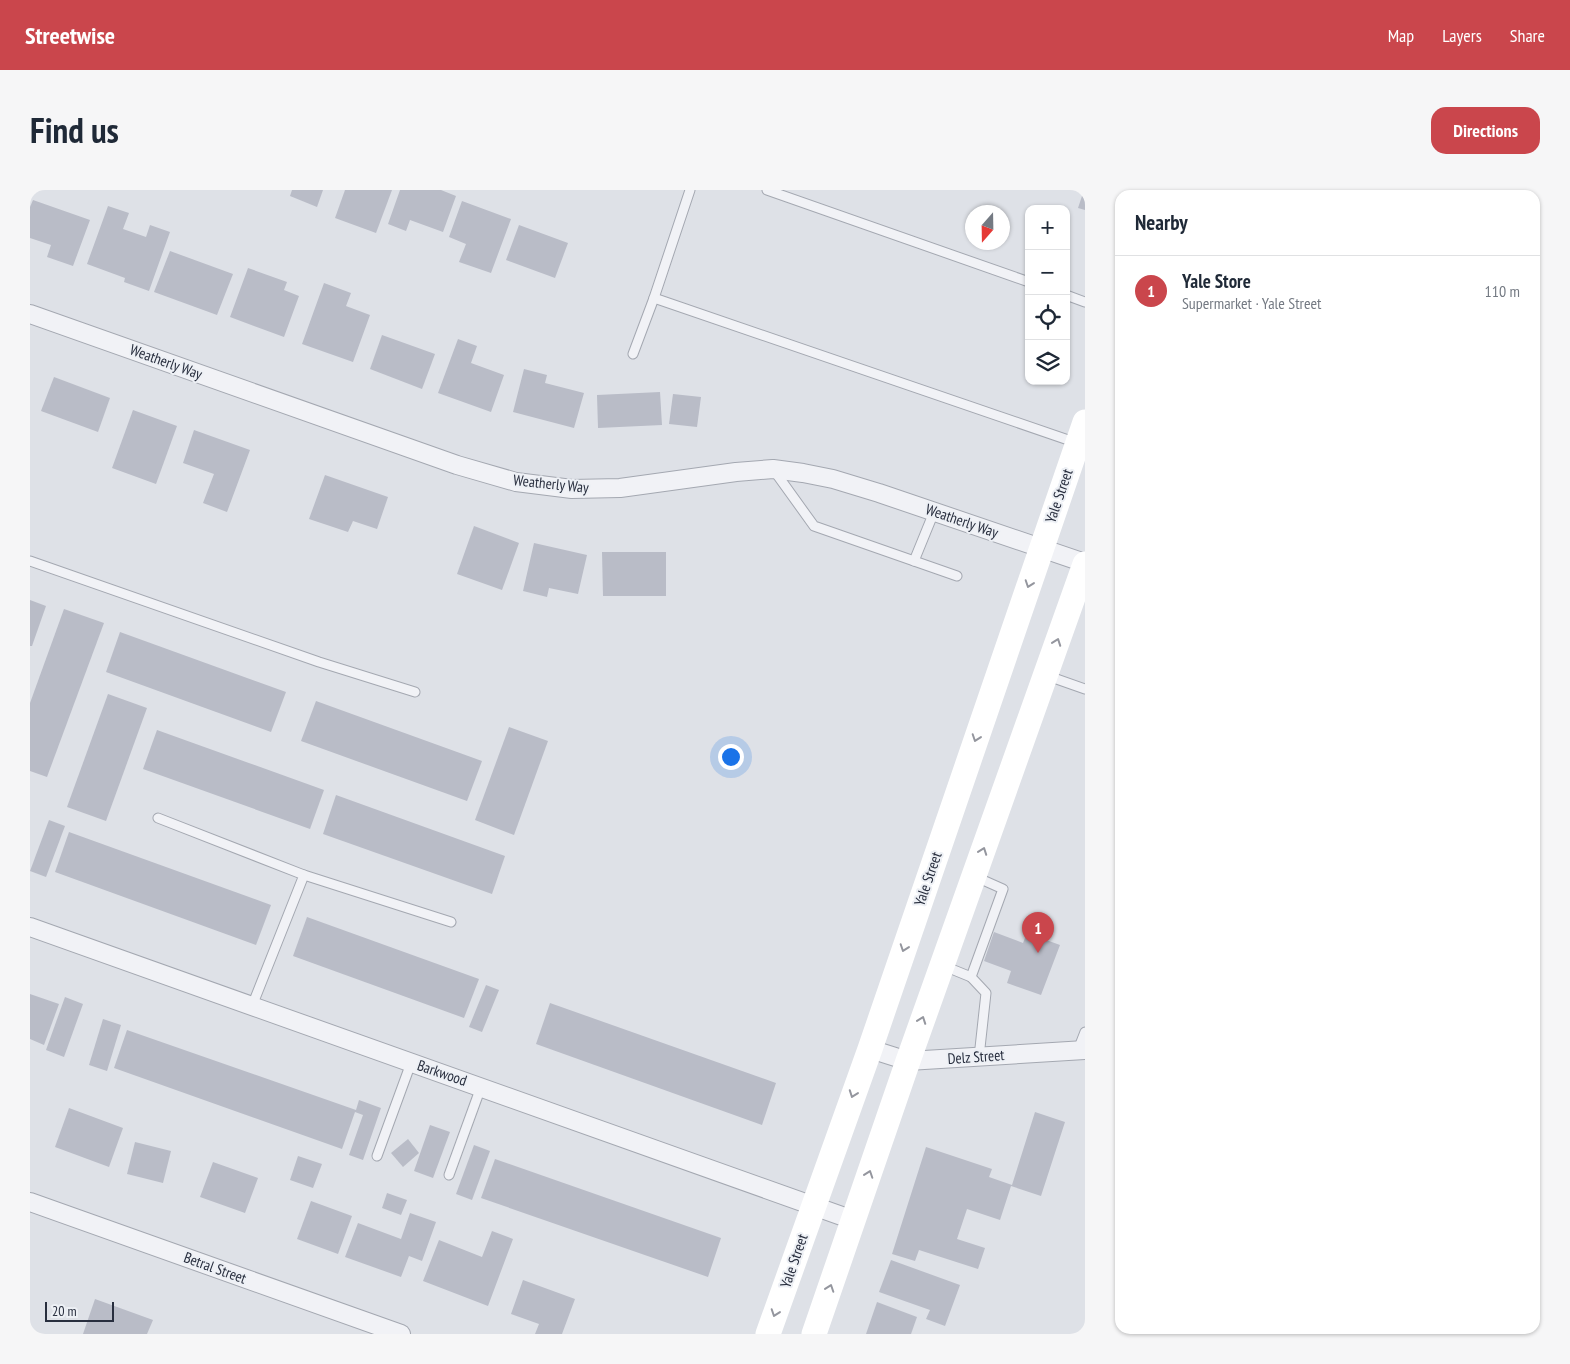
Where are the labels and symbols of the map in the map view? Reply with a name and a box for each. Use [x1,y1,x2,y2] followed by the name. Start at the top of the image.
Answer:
[965,205,1010,250] north arrow
[127,340,205,384] street label: Weatherly Way
[1040,466,1077,525] street label: Yale Street
[512,470,590,497] street label: Weatherly Way
[923,499,1001,542] street label: Weatherly Way
[1024,579,1034,588] one-way arrow
[1051,638,1061,647] one-way arrow
[972,733,982,741] one-way arrow
[718,744,744,770] your location
[977,847,987,855] one-way arrow
[909,849,946,908] street label: Yale Street
[1022,912,1054,953] pin: 1
[900,944,910,952] one-way arrow
[916,1016,926,1025] one-way arrow
[947,1045,1005,1068] street label: Delz Street
[415,1055,469,1090] street label: Barkwood
[849,1090,859,1098] one-way arrow
[863,1170,873,1178] one-way arrow
[775,1231,812,1290] street label: Yale Street
[181,1247,249,1288] street label: Betral Street
[824,1284,834,1293] one-way arrow
[45,1299,114,1322] scale bar
[771,1309,781,1317] one-way arrow

